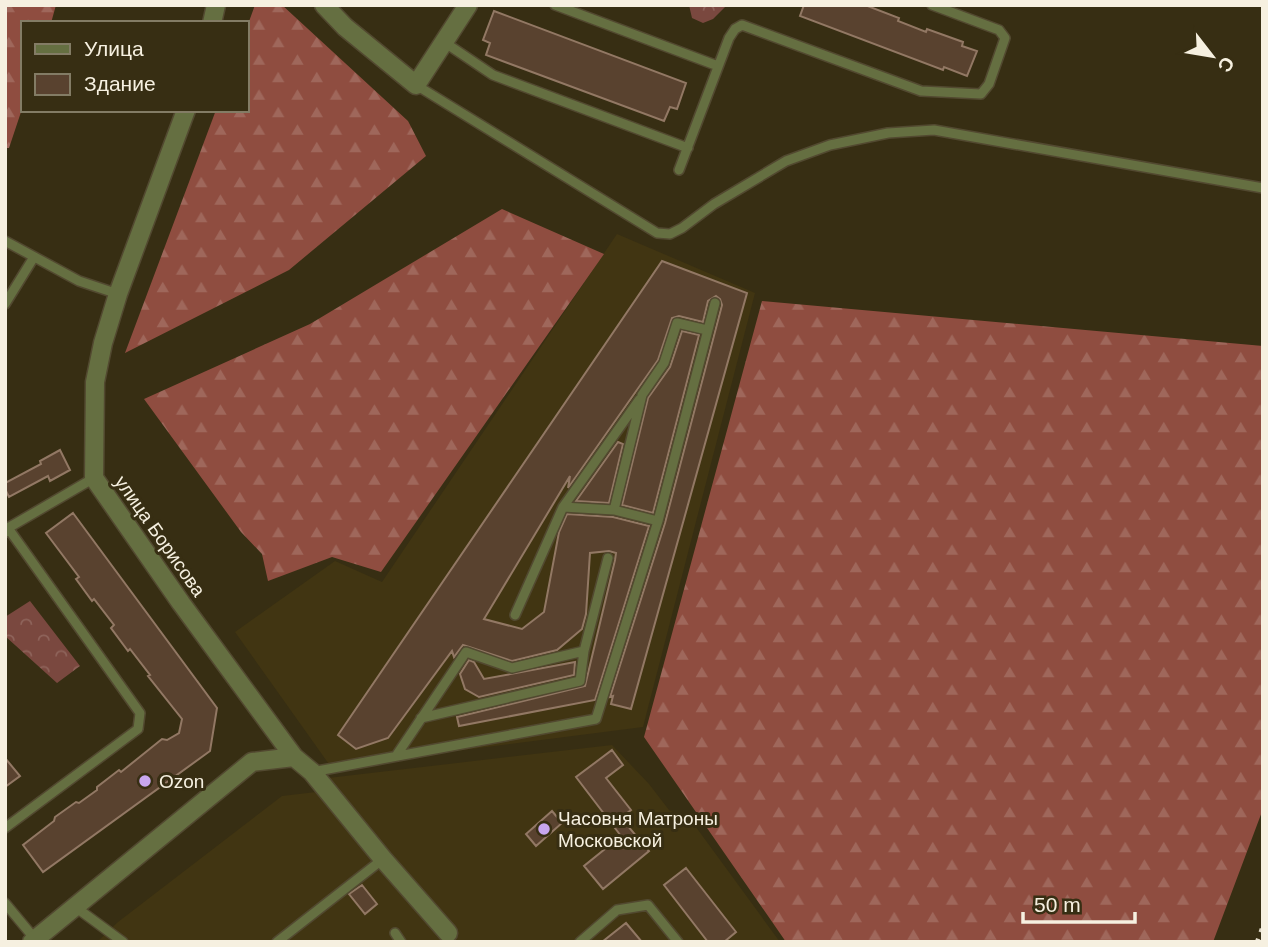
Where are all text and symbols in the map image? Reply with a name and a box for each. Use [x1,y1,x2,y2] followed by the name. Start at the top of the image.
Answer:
[21,21,248,112] legend
[1177,21,1247,91] north arrow
[84,37,144,60] text: Улица
[1213,53,1239,76] text: С
[84,72,156,95] text: Здание
[111,472,210,601] street label: улица Борисова
[159,771,204,792] place label: Ozon
[137,773,153,789] marker: Ozon
[558,808,718,851] place label: Часовня Матроны Московской
[536,821,552,837] marker: Часовня Матроны Московской
[1023,880,1135,924] scale bar
[1034,893,1081,916] text: 50 m

